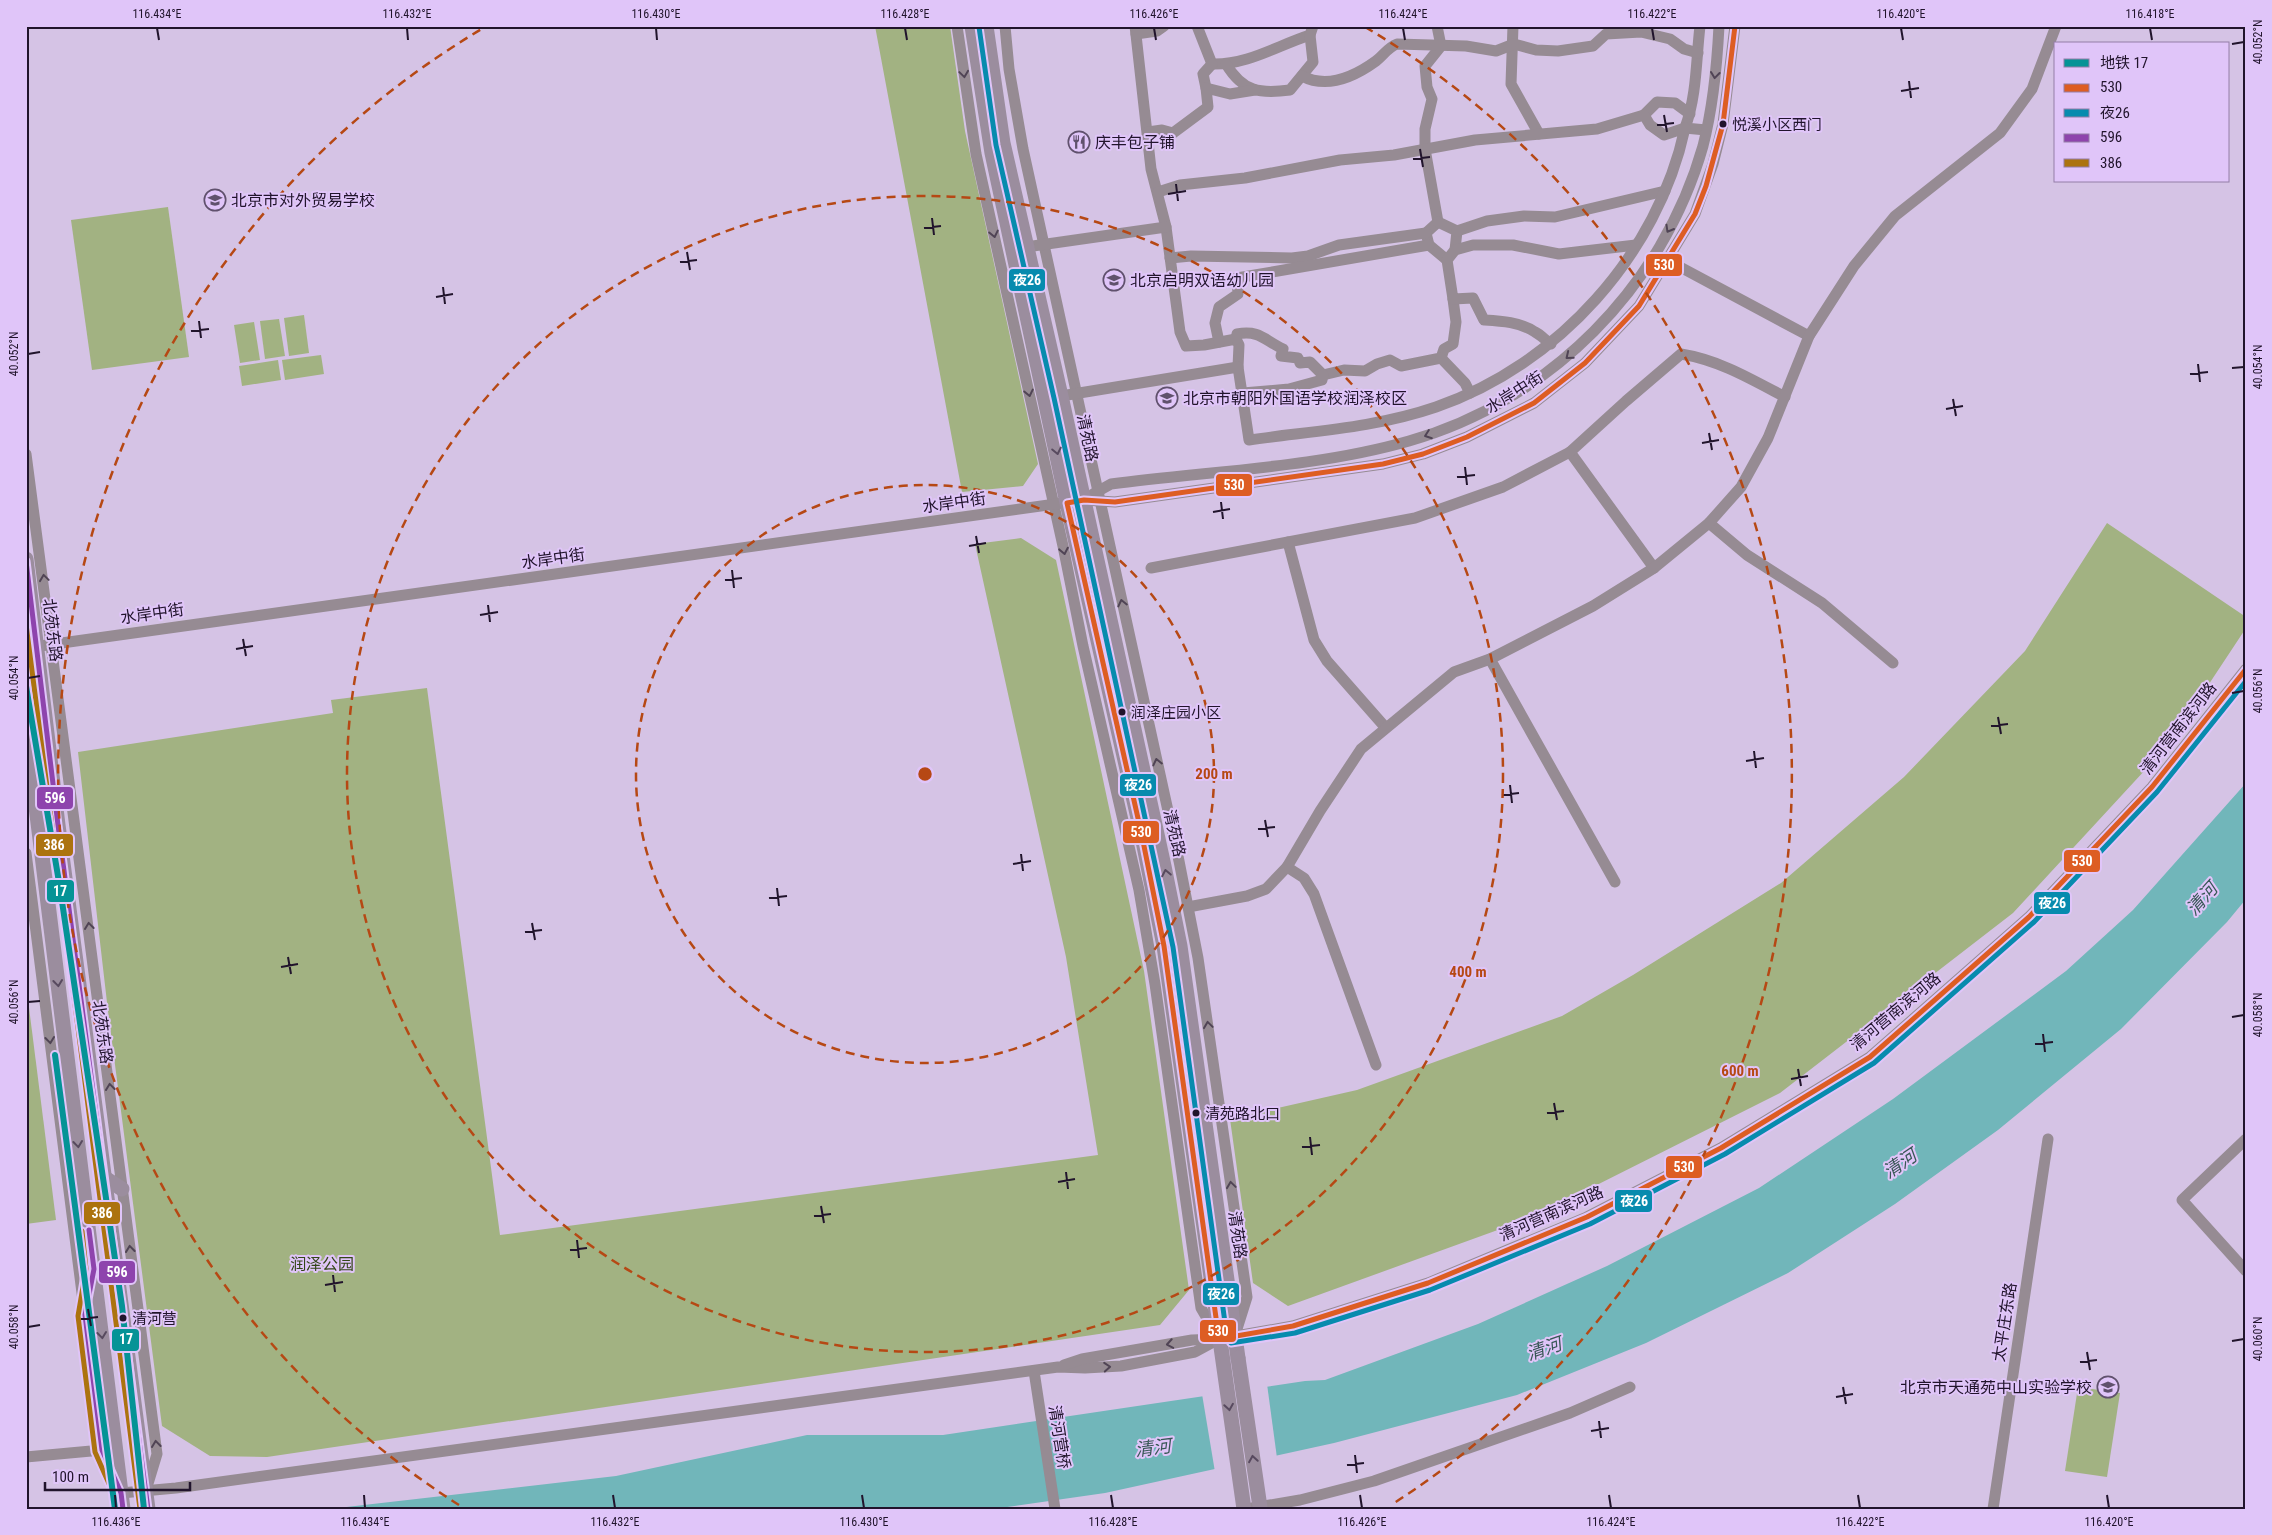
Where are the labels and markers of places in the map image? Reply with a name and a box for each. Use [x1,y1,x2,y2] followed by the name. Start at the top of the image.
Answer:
[1732,116,1822,134] place label: 悦溪小区西门
[1718,119,1728,129] marker: 悦溪小区西门
[1067,130,1091,154] restaurant icon: 庆丰包子铺
[1095,133,1175,152] place label: 庆丰包子铺
[203,188,227,212] school or university icon: 北京市对外贸易学校
[231,191,375,210] place label: 北京市对外贸易学校
[1102,268,1126,292] school or university icon: 北京启明双语幼儿园
[1130,271,1274,290] place label: 北京启明双语幼儿园
[1155,386,1179,410] school or university icon: 北京市朝阳外国语学校润泽校区
[1183,389,1407,408] place label: 北京市朝阳外国语学校润泽校区
[1131,704,1221,722] place label: 润泽庄园小区
[1117,707,1127,717] marker: 润泽庄园小区
[916,765,934,783] centre of rings
[1205,1105,1280,1123] place label: 清苑路北口
[1191,1108,1201,1118] marker: 清苑路北口
[132,1310,177,1328] place label: 清河营
[118,1313,128,1323] marker: 清河营
[2096,1375,2120,1399] school or university icon: 北京市天通苑中山实验学校
[1900,1378,2092,1397] place label: 北京市天通苑中山实验学校

